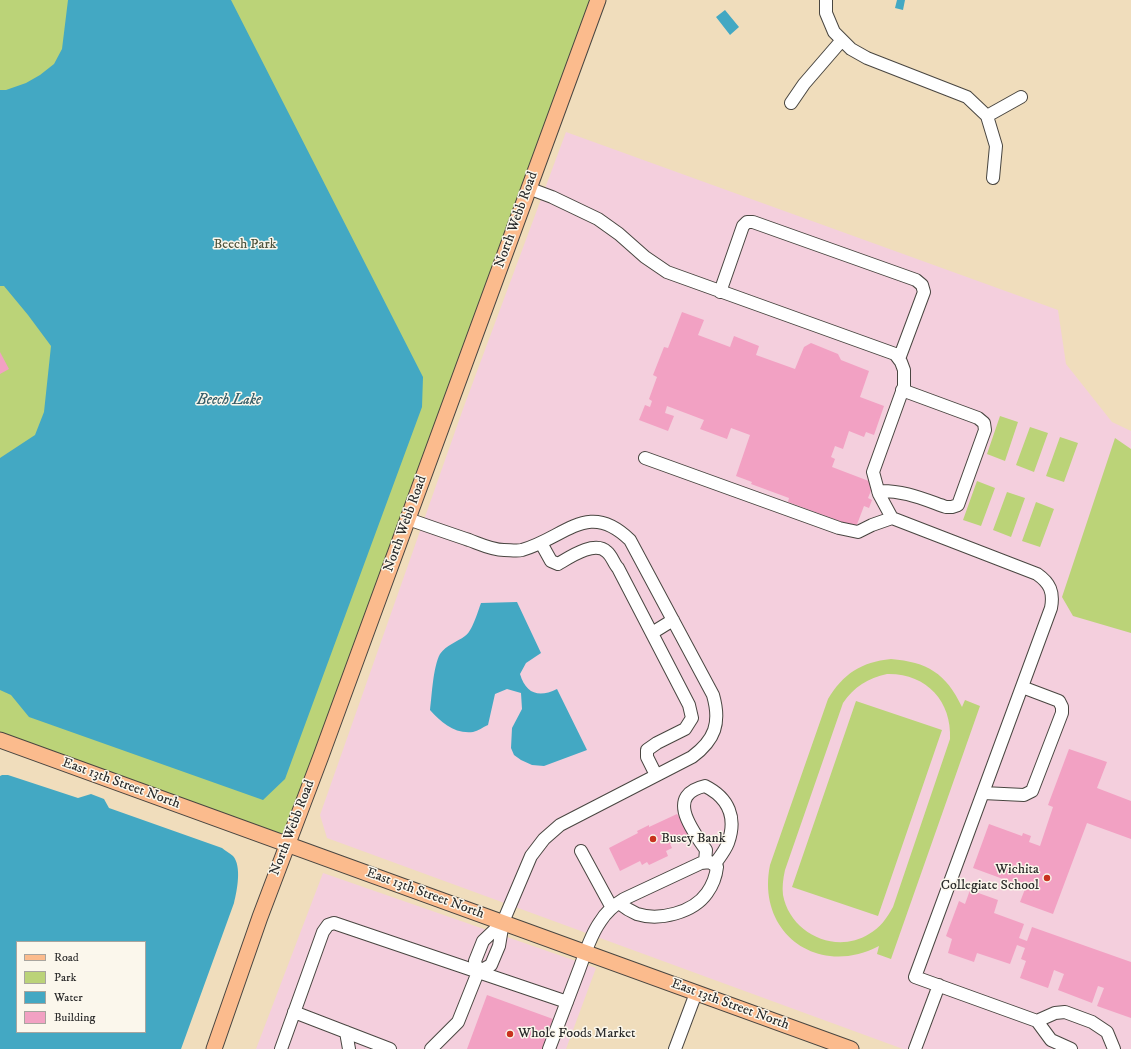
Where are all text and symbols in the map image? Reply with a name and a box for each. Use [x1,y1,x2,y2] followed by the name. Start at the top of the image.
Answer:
[492,170,542,270] street label: North Webb Road
[214,237,276,253] park label: Beech Park
[197,392,261,410] water label: Beech Lake
[381,474,431,574] street label: North Webb Road
[60,755,182,813] street label: East 13th Street North
[267,778,319,878] street label: North Webb Road
[661,831,726,847] place label: Busey Bank
[648,834,658,844] marker: Busey Bank
[941,862,1039,894] place label: Wichita Collegiate School
[364,865,486,923] street label: East 13th Street North
[1042,873,1052,883] marker: Wichita Collegiate School
[16,941,146,1033] legend
[54,950,79,965] text: Road
[54,970,76,985] text: Park
[669,976,791,1034] street label: East 13th Street North
[54,990,83,1005] text: Water
[54,1010,95,1025] text: Building
[518,1026,636,1042] place label: Whole Foods Market
[505,1029,515,1039] marker: Whole Foods Market

